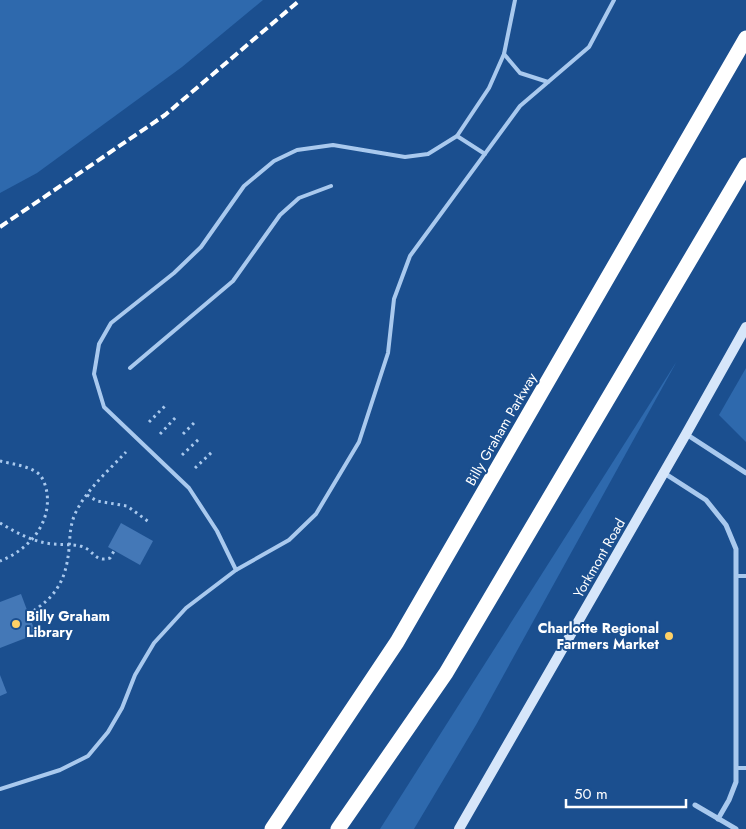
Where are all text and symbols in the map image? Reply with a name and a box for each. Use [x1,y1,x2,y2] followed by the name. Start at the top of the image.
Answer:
[461,368,542,489] street label: Billy Graham Parkway
[568,515,630,601] street label: Yorkmont Road
[26,606,110,642] place label: Billy Graham Library
[10,618,22,630] marker: Billy Graham Library
[538,618,660,654] place label: Charlotte Regional Farmers Market
[663,630,675,642] marker: Charlotte Regional Farmers Market
[566,776,686,808] scale bar
[574,783,608,805] text: 50 m

